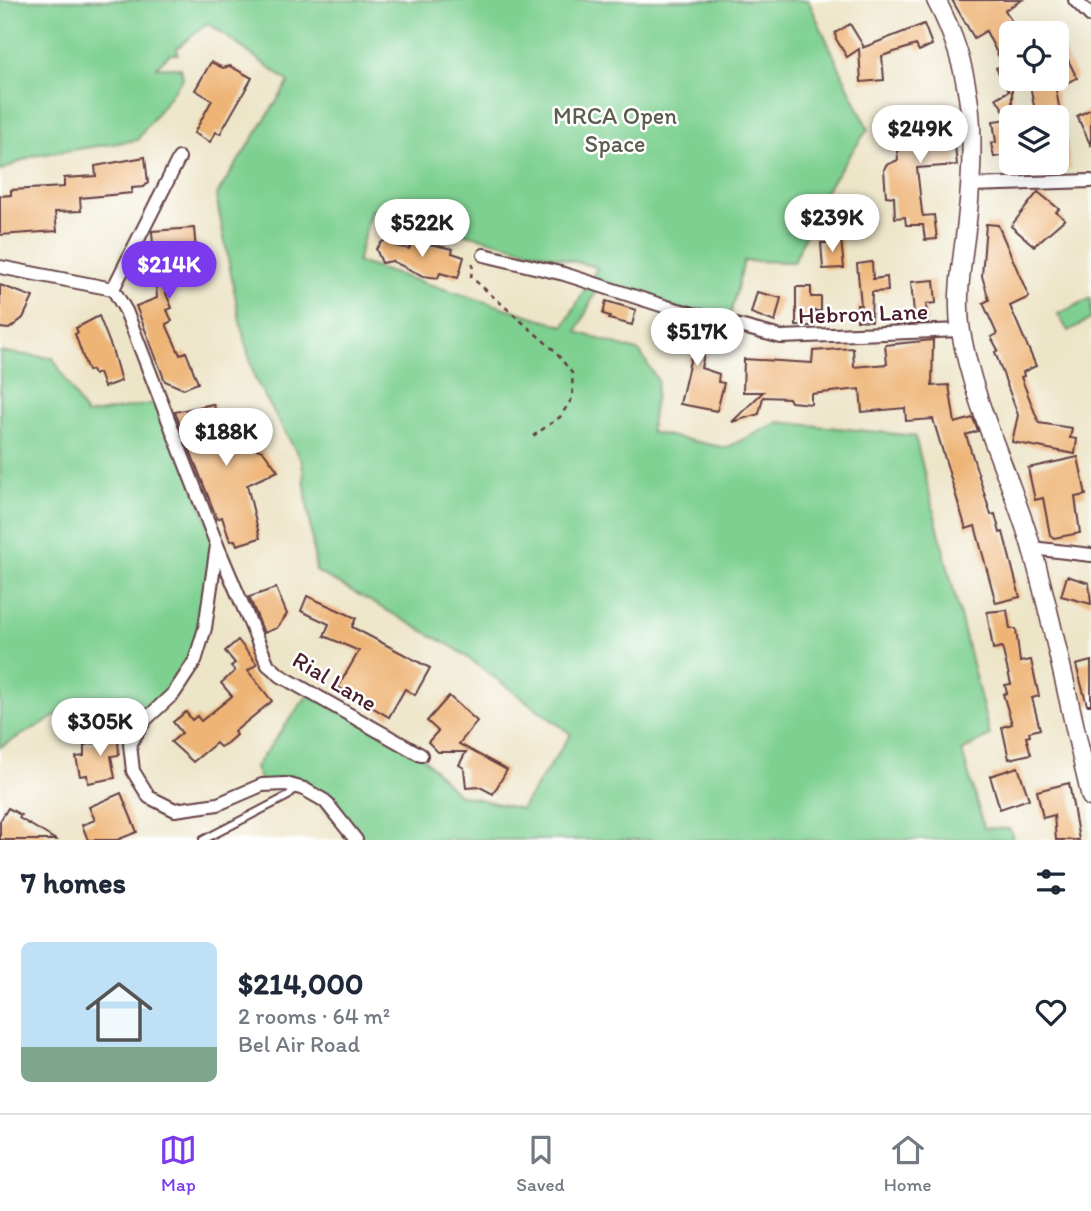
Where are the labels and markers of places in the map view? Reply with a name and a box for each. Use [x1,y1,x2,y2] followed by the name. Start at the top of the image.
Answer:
[871,106,969,165] pin: $249K
[783,194,881,254] pin: $239K
[373,200,471,259] pin: $522K
[120,242,218,301] pin: $214K
[648,308,746,368] pin: $517K
[177,408,275,468] pin: $188K
[51,698,149,758] pin: $305K

